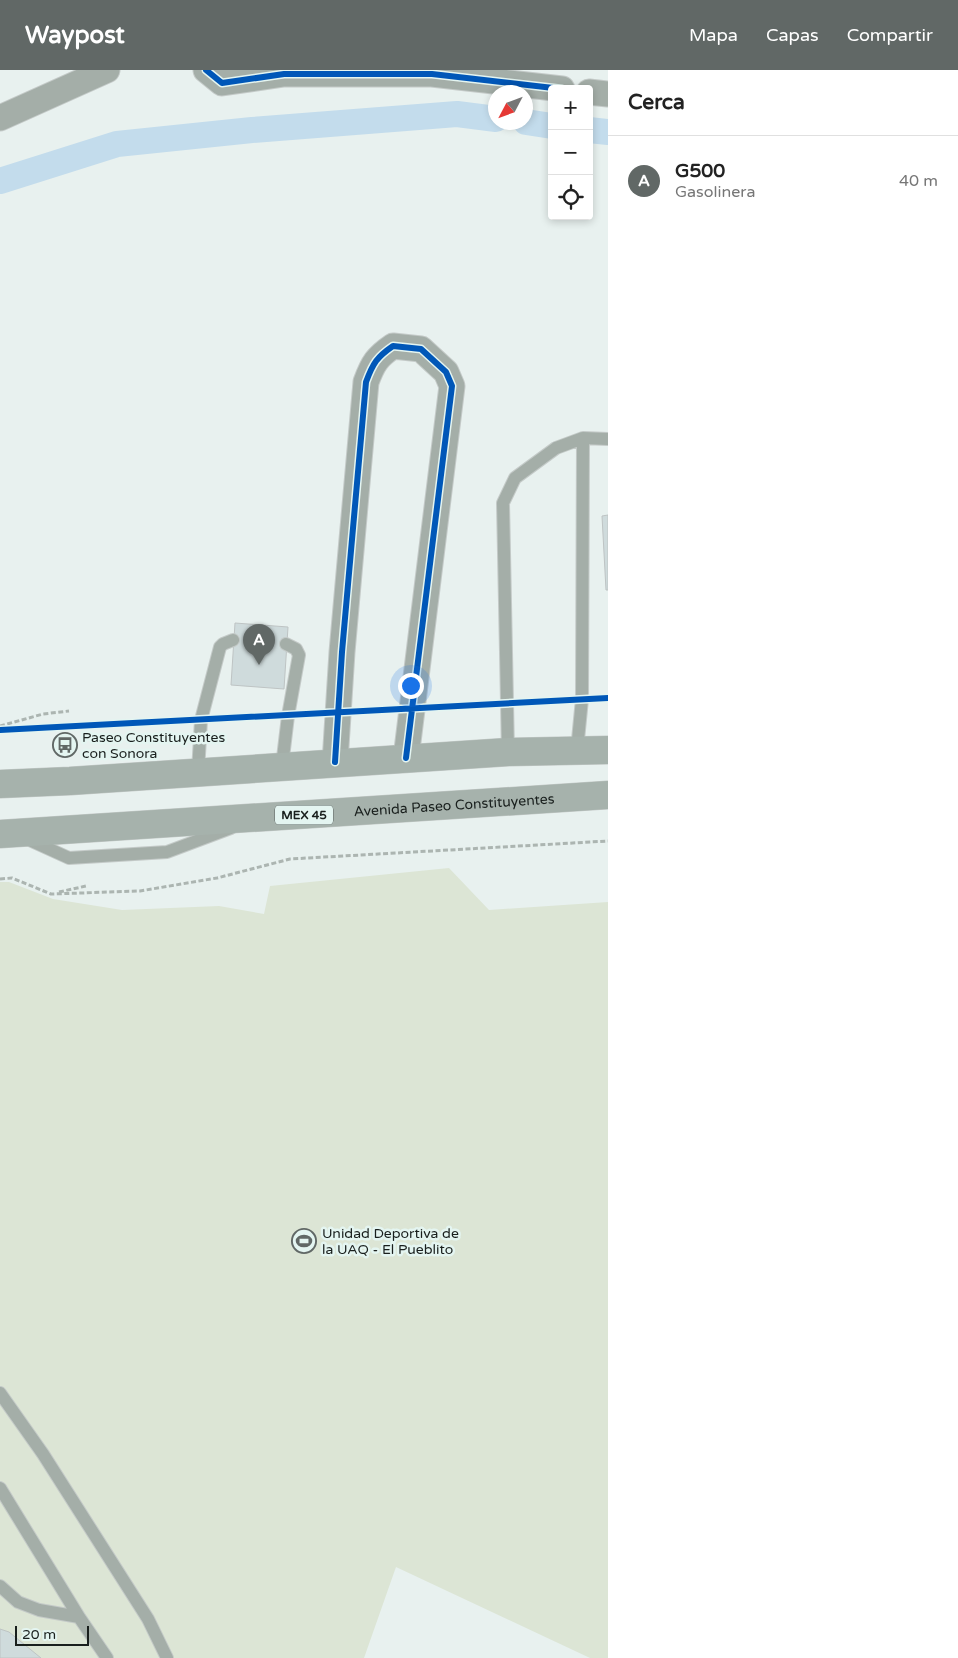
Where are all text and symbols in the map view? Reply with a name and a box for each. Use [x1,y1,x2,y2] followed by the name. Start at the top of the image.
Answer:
[25,21,125,50] text: Waypost
[689,24,738,46] text: Mapa
[766,24,819,46] text: Capas
[847,24,933,46] text: Compartir
[488,85,533,130] north arrow
[548,85,593,220] map controls
[548,85,593,130] button: +
[628,90,685,115] text: Cerca
[548,130,593,175] button: −
[675,160,725,182] text: G500
[638,171,650,191] text: A
[899,171,938,191] text: 40 m
[548,175,593,220] button: locate
[675,182,755,202] text: Gasolinera
[243,624,275,665] pin: A
[398,673,424,699] your location
[82,729,225,762] place label: Paseo Constituyentes con Sonora
[52,732,78,758] bus stop icon: Paseo Constituyentes con Sonora
[353,790,555,820] street label: Avenida Paseo Constituyentes
[275,806,333,824] road number: MEX 45
[322,1225,459,1258] place label: Unidad Deportiva de la UAQ - El Pueblito
[291,1228,317,1254] sports icon: Unidad Deportiva de la UAQ - El Pueblito
[15,1623,89,1646] scale bar
[22,1626,56,1643] text: 20 m

